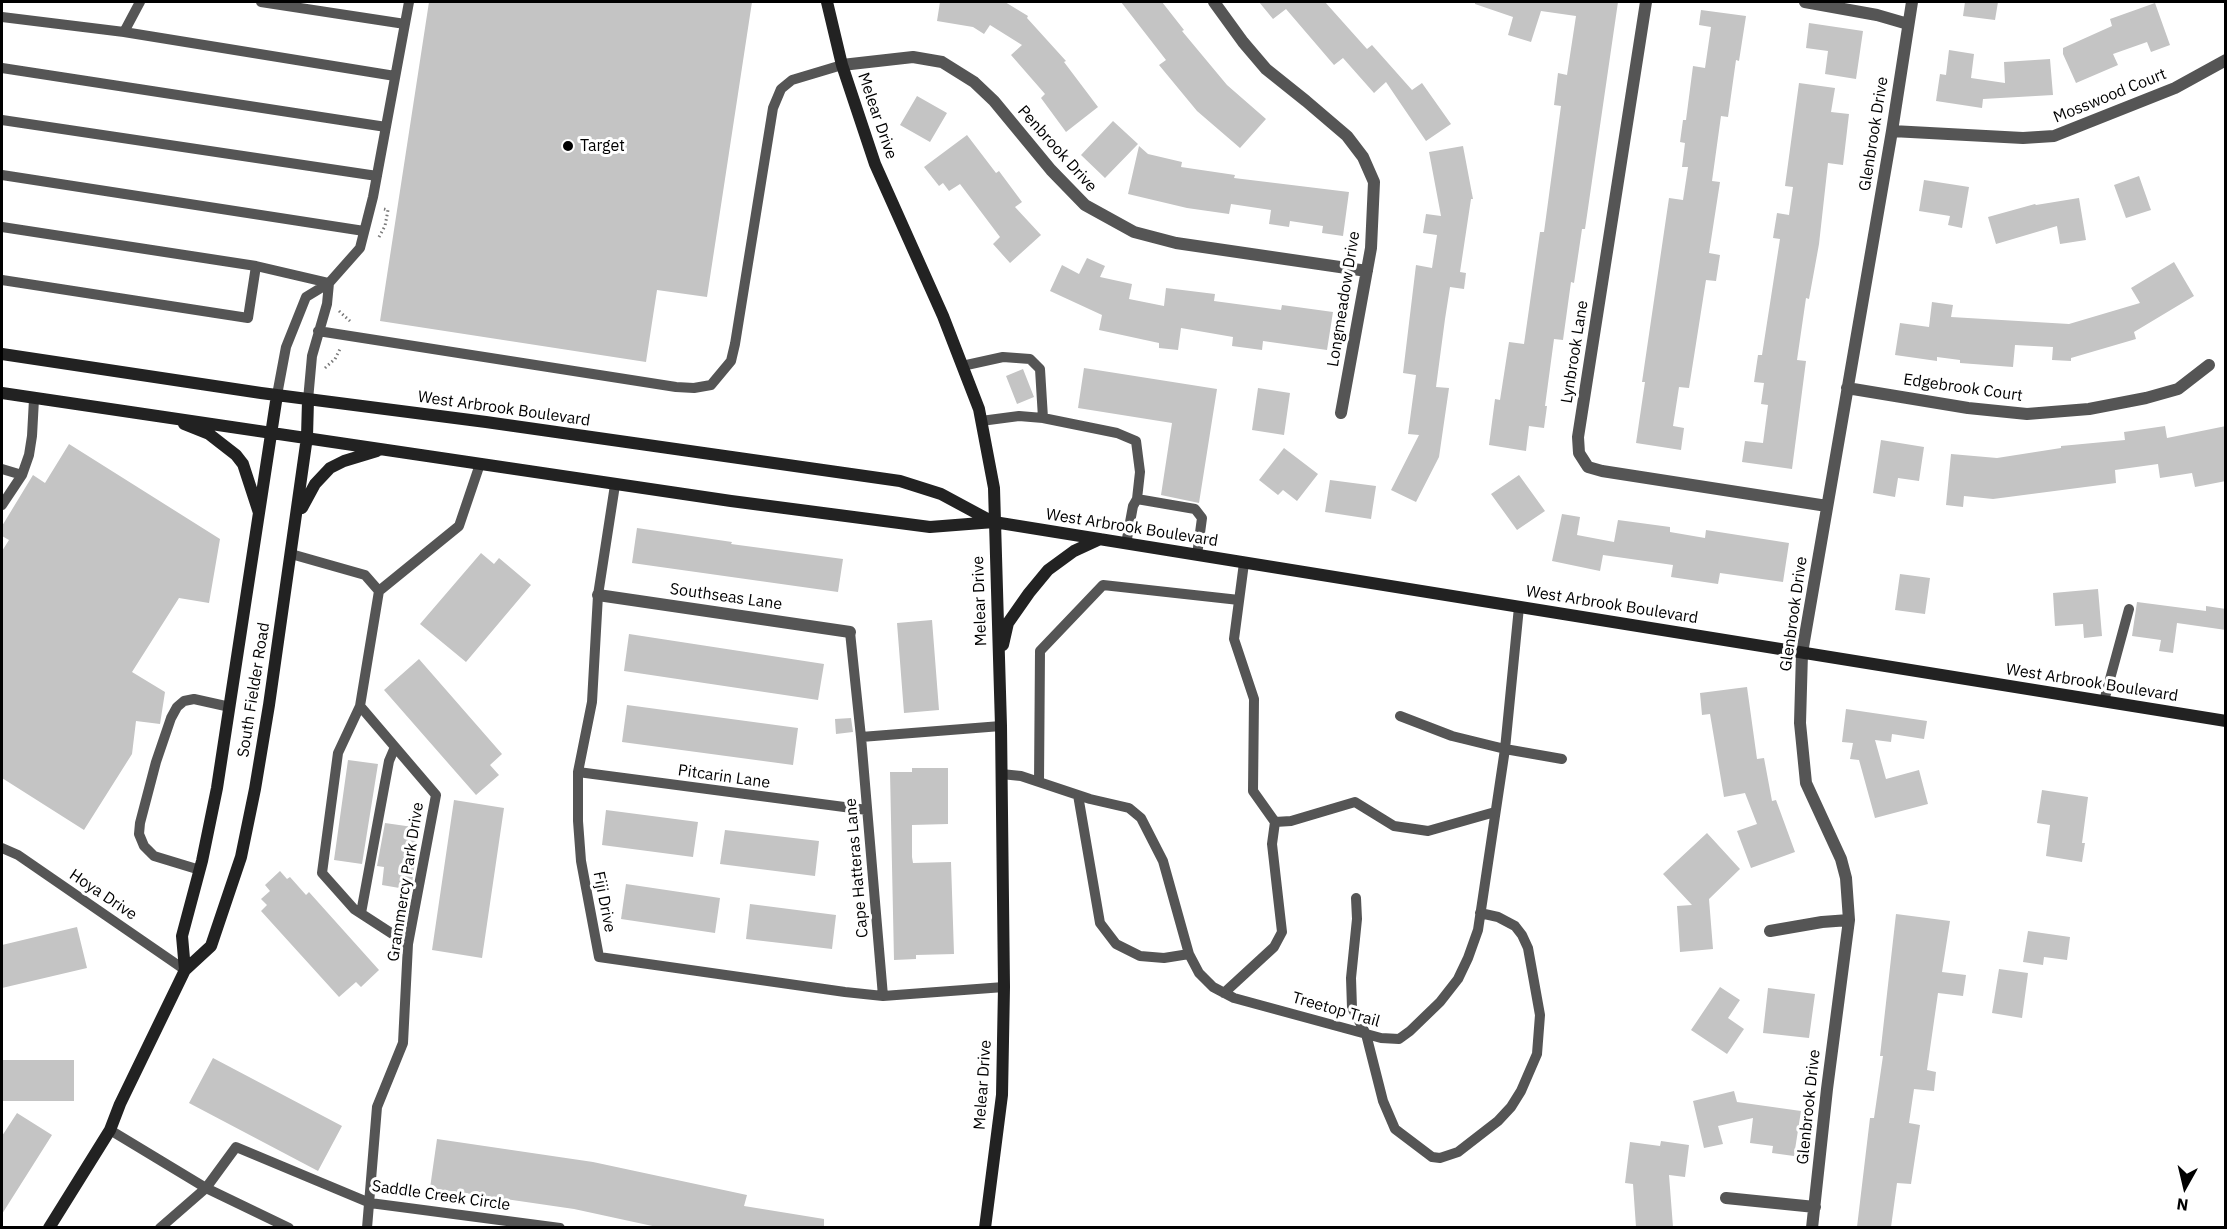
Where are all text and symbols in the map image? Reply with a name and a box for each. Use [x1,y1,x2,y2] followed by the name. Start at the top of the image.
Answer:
[2051,65,2169,127] street label: Mosswood Court
[853,70,901,162] street label: Melear Drive
[1855,75,1893,193] street label: Glenbrook Drive
[1013,102,1101,196] street label: Penbrook Drive
[580,136,625,156] place label: Target
[561,139,575,153] marker: Target
[1324,230,1364,368] street label: Longmeadow Drive
[1557,299,1593,405] street label: Lynbrook Lane
[1902,370,2024,406] street label: Edgebrook Court
[416,387,592,431] street label: West Arbrook Boulevard
[1045,505,1219,551] street label: West Arbrook Boulevard
[1776,555,1812,673] street label: Glenbrook Drive
[969,556,991,646] street label: Melear Drive
[669,580,783,614] street label: Southseas Lane
[1525,582,1699,628] street label: West Arbrook Boulevard
[234,621,274,759] street label: South Fielder Road
[2005,660,2179,706] street label: West Arbrook Boulevard
[677,761,771,793] street label: Pitcarin Lane
[841,797,873,939] street label: Cape Hatteras Lane
[384,801,428,963] street label: Grammercy Park Drive
[66,865,140,925] street label: Hoya Drive
[589,870,619,934] street label: Fiji Drive
[1290,988,1382,1032] street label: Treetop Trail
[970,1039,996,1131] street label: Melear Drive
[1793,1048,1825,1166] street label: Glenbrook Drive
[2155,1157,2215,1217] north arrow
[370,1177,512,1215] street label: Saddle Creek Circle
[2175,1194,2190,1216] text: N

